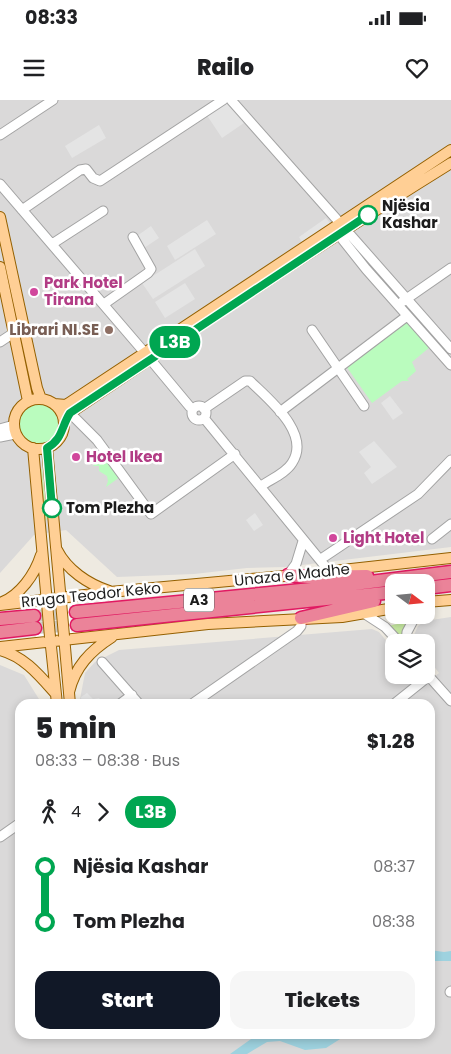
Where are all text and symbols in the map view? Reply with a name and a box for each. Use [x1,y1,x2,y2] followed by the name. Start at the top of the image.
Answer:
[25,4,78,31] text: 08:33
[197,52,254,83] text: Railo
[20,54,48,82] icon: menu
[403,54,431,82] icon: heart
[382,195,438,233] place label: Njësia Kashar
[358,205,378,225] marker: Njësia Kashar
[44,272,123,310] place label: Park Hotel Tirana
[28,286,40,298] marker: Park Hotel Tirana
[9,319,99,340] place label: Librari NI.SE
[103,324,115,336] marker: Librari NI.SE
[146,326,204,358] line badge: L3B
[159,329,191,354] text: L3B
[86,446,163,467] place label: Hotel Ikea
[70,451,82,463] marker: Hotel Ikea
[66,497,154,518] place label: Tom Plezha
[42,498,62,518] marker: Tom Plezha
[343,527,424,548] place label: Light Hotel
[327,532,339,544] marker: Light Hotel
[233,558,351,591] street label: Unaza e Madhe
[385,574,435,624] north arrow
[385,574,435,684] map controls
[20,577,162,612] street label: Rruga Teodor Keko
[184,588,214,612] road number: A3
[385,634,435,684] button: layers
[35,709,116,748] text: 5 min
[367,728,415,755] text: $1.28
[35,749,180,772] text: 08:33 – 08:38 · Bus
[35,798,63,826] icon: walk
[89,798,117,826] icon: forward
[135,799,166,824] text: L3B
[71,800,81,823] text: 4
[73,853,208,880] text: Njësia Kashar
[373,855,415,878] text: 08:37
[73,908,185,935] text: Tom Plezha
[372,910,415,933] text: 08:38
[35,971,220,1029] button: Start
[230,971,415,1029] button: Tickets

